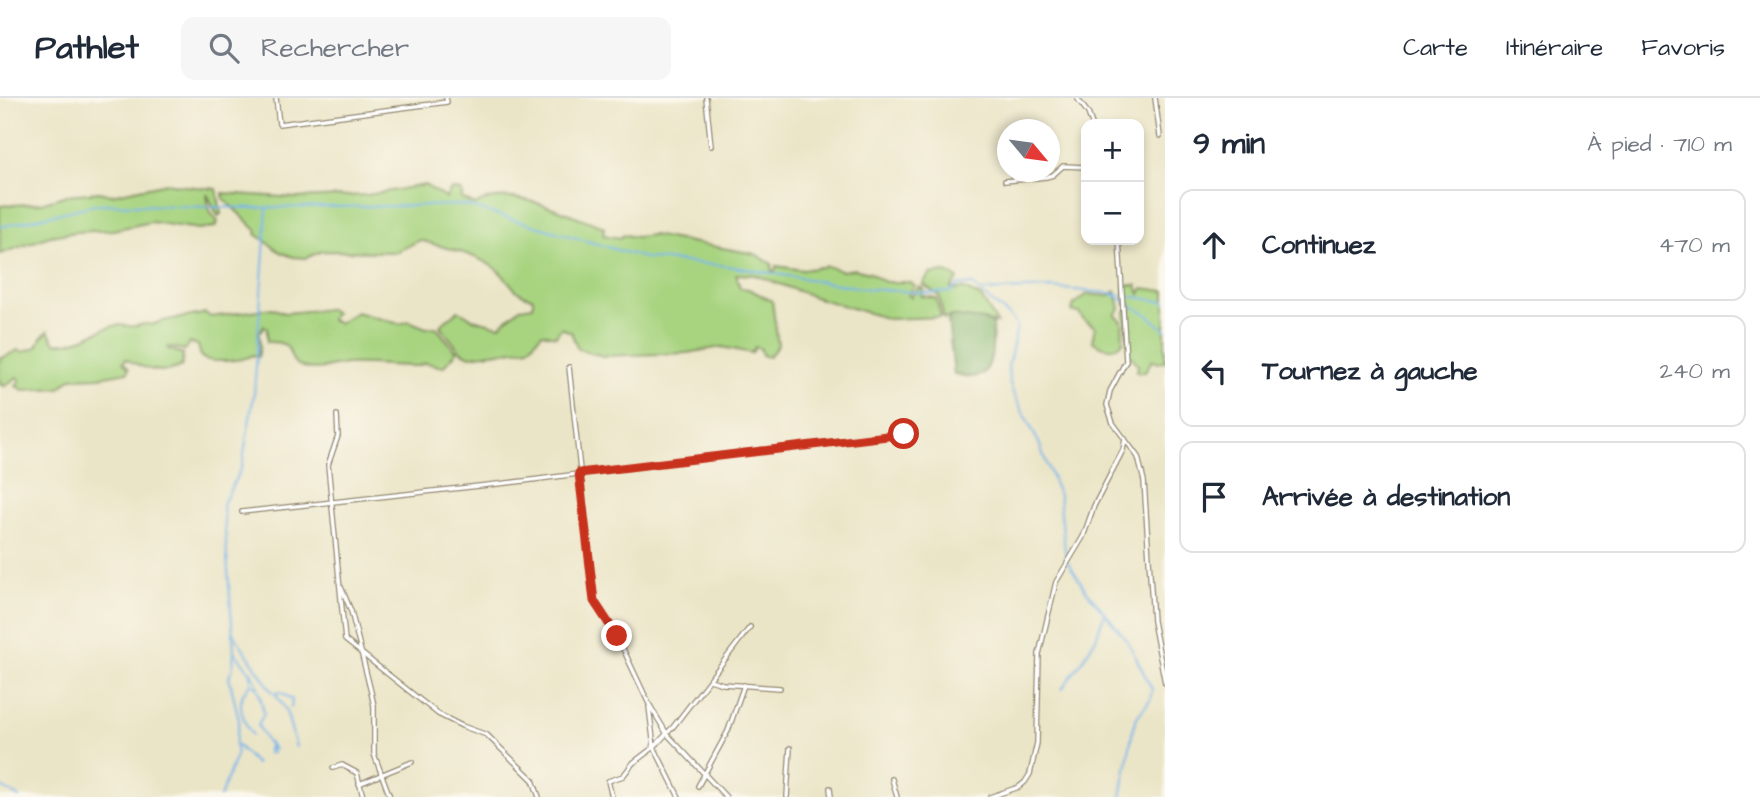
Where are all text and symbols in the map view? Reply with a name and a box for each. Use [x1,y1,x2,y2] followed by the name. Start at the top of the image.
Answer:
[181,17,671,80] search box
[35,25,139,71] text: Pathlet
[205,29,243,67] icon: search
[261,30,409,66] text: Rechercher
[1403,31,1468,65] text: Carte
[1506,31,1603,65] text: Itinéraire
[1641,31,1725,65] text: Favoris
[997,119,1060,182] north arrow
[1081,119,1144,245] map controls
[1081,119,1144,182] button: +
[1193,123,1265,165] text: 9 min
[1587,128,1732,160] text: À pied · 710 m
[1081,182,1144,245] button: −
[1195,226,1233,264] icon: ahead
[1262,227,1376,263] text: Continuez
[1659,229,1730,261] text: 470 m
[1195,352,1233,390] icon: left
[1262,353,1478,389] text: Tournez à gauche
[1660,355,1730,387] text: 240 m
[888,418,919,449] route start
[1195,478,1233,516] icon: arrive
[1262,479,1510,515] text: Arrivée à destination
[601,620,632,651] route end

